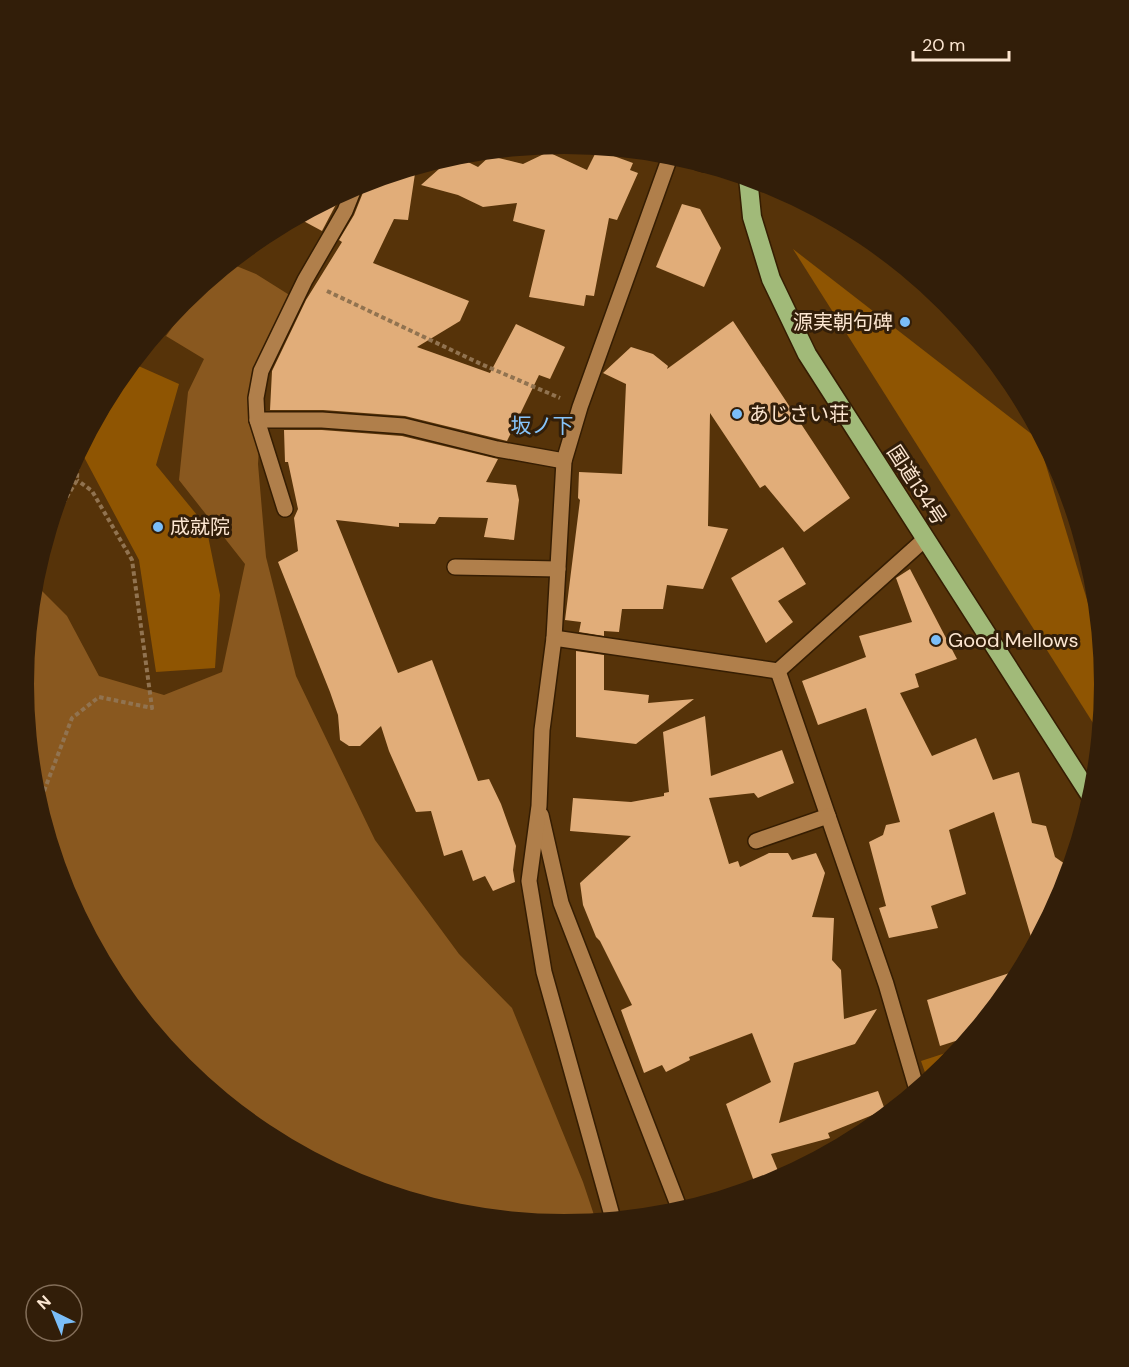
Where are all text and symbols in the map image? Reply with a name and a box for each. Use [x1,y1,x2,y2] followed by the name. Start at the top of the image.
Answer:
[913,24,1009,62] scale bar
[922,33,965,57] text: 20 m
[793,309,893,335] place label: 源実朝句碑
[898,315,912,329] marker: 源実朝句碑
[749,401,849,427] place label: あじさい荘
[730,407,744,421] marker: あじさい荘
[511,412,574,440] district label: 坂ノ下
[882,440,952,530] street label: 国道134号
[170,514,230,540] place label: 成就院
[151,520,165,534] marker: 成就院
[948,627,1079,653] place label: Good Mellows
[929,633,943,647] marker: Good Mellows
[24,1283,84,1343] north arrow
[33,1291,56,1314] text: N

